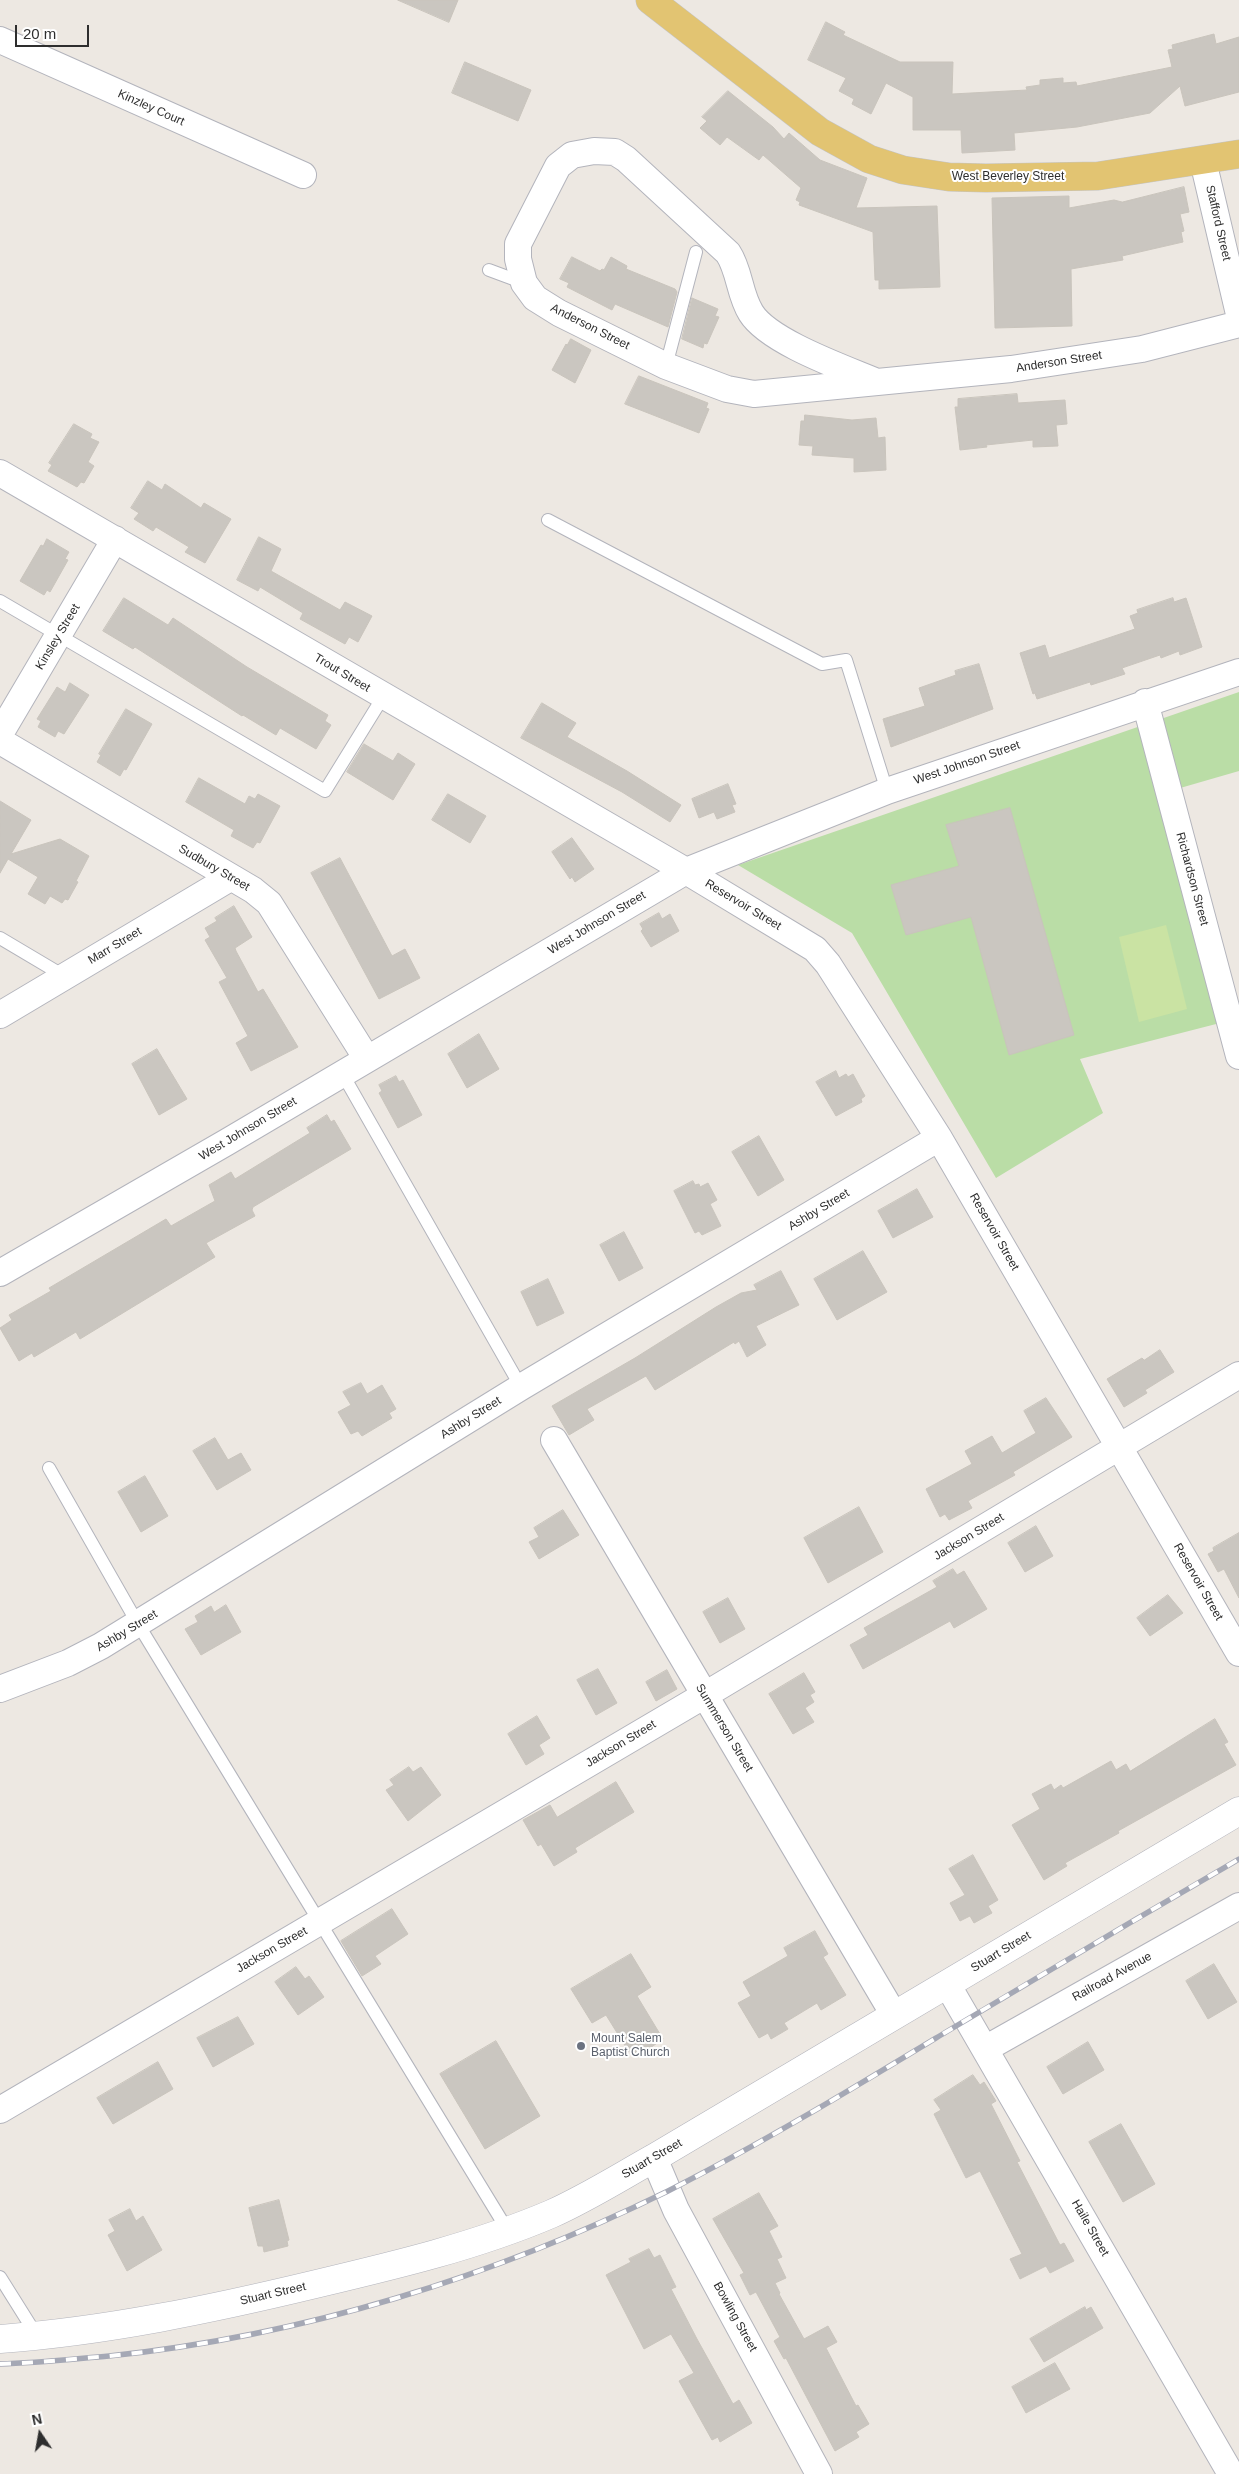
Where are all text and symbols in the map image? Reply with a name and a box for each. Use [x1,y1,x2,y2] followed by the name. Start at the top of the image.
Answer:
[18,15,91,47] scale bar
[23,25,56,42] text: 20 m
[115,87,187,129] street label: Kinzley Court
[952,170,1064,184] street label: West Beverley Street
[1202,184,1234,262] street label: Stafford Street
[548,301,632,353] street label: Anderson Street
[1015,348,1103,376] street label: Anderson Street
[33,602,83,672] street label: Kinsley Street
[311,651,373,695] street label: Trout Street
[912,738,1022,788] street label: West Johnson Street
[1173,831,1211,927] street label: Richardson Street
[176,842,252,894] street label: Sudbury Street
[702,877,784,933] street label: Reservoir Street
[546,888,648,958] street label: West Johnson Street
[86,924,144,968] street label: Marr Street
[197,1094,299,1164] street label: West Johnson Street
[786,1186,852,1234] street label: Ashby Street
[966,1191,1022,1273] street label: Reservoir Street
[438,1394,504,1442] street label: Ashby Street
[931,1510,1007,1564] street label: Jackson Street
[1170,1541,1226,1623] street label: Reservoir Street
[94,1607,160,1655] street label: Ashby Street
[692,1681,756,1775] street label: Summerson Street
[583,1717,659,1771] street label: Jackson Street
[234,1924,310,1976] street label: Jackson Street
[968,1928,1034,1976] street label: Stuart Street
[1070,1949,1154,2005] street label: Railroad Avenue
[591,2032,670,2060] place label: Mount Salem Baptist Church
[575,2040,587,2052] marker: Mount Salem Baptist Church
[619,2136,685,2182] street label: Stuart Street
[1068,2197,1112,2259] street label: Haile Street
[239,2279,307,2309] street label: Stuart Street
[710,2280,760,2354] street label: Bowling Street
[15,2409,65,2459] north arrow
[30,2410,43,2428] text: N

